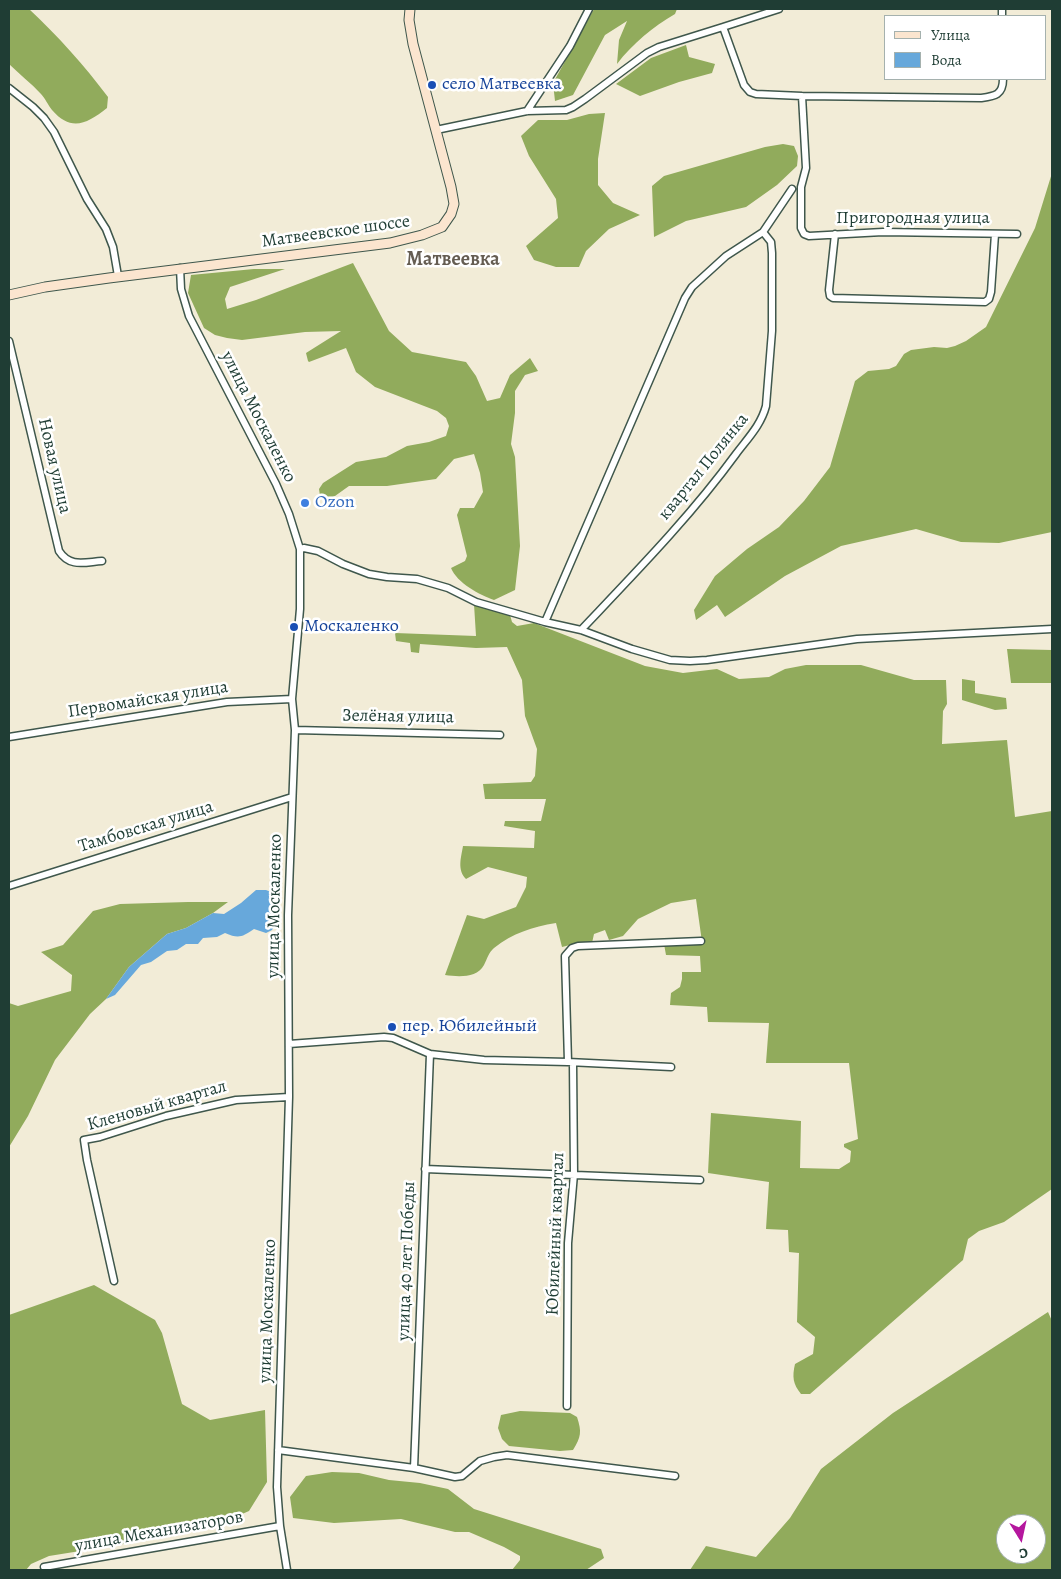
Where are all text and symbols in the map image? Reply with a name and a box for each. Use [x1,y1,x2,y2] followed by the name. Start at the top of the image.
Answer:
[884,15,1046,80] legend
[931,25,970,45] text: Улица
[931,50,962,70] text: Вода
[442,74,562,96] place label: село Матвеевка
[426,79,438,91] marker: село Матвеевка
[836,208,990,230] street label: Пригородная улица
[260,211,412,253] street label: Матвеевское шоссе
[406,248,500,272] district label: Матвеевка
[216,348,300,486] street label: улица Москаленко
[654,409,754,525] street label: квартал Полянка
[33,416,75,516] street label: Новая улица
[315,492,355,514] place label: Ozon
[299,497,311,509] marker: Ozon
[304,616,399,638] place label: Москаленко
[288,621,300,633] marker: Москаленко
[66,677,230,723] street label: Первомайская улица
[342,705,454,729] street label: Зелёная улица
[76,796,216,858] street label: Тамбовская улица
[263,834,287,978] street label: улица Москаленко
[402,1016,537,1038] place label: пер. Юбилейный
[386,1021,398,1033] marker: пер. Юбилейный
[85,1076,229,1136] street label: Кленовый квартал
[542,1152,570,1316] street label: Юбилейный квартал
[393,1181,421,1341] street label: улица 40 лет Победы
[255,1239,281,1383] street label: улица Москаленко
[73,1507,245,1557] street label: улица Механизаторов
[996,1514,1046,1564] north arrow
[1018,1543,1029,1563] text: С

